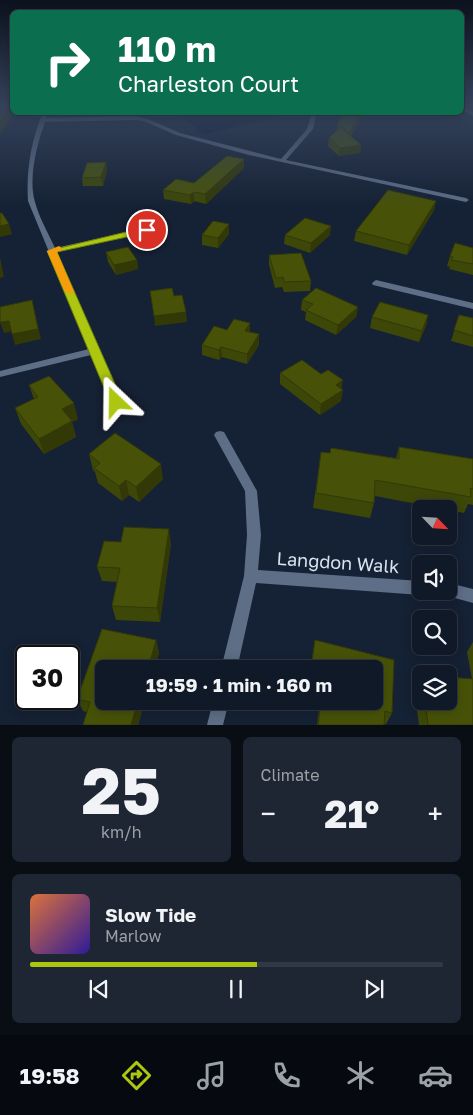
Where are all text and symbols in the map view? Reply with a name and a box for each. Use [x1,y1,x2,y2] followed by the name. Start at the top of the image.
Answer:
[118,28,216,70] text: 110 m
[35,30,100,95] icon: right
[118,70,299,97] text: Charleston Court
[126,209,168,251] pin
[133,216,161,244] icon: arrive
[89,375,141,427] position arrow
[412,500,458,545] north arrow
[412,500,457,710] map controls
[276,547,400,577] street label: Langdon Walk
[412,555,457,600] button: sound
[412,610,457,655] button: search
[15,645,80,710] speed limit sign: 30
[412,665,457,710] button: layers
[146,673,332,696] text: 19:59 · 1 min · 160 m
[82,750,161,828] text: 25
[261,765,320,785] text: Climate
[324,791,379,836] text: 21°
[261,797,276,830] text: −
[428,797,443,830] text: +
[101,822,142,842] text: km/h
[105,903,196,926] text: Slow Tide
[105,926,161,946] text: Marlow
[85,975,113,1003] icon: previous
[222,975,250,1003] icon: pause
[360,975,388,1003] icon: next
[119,1058,154,1093] icon: directions
[194,1058,229,1093] icon: music
[269,1058,304,1093] icon: phone
[343,1058,378,1093] icon: climate
[418,1058,453,1093] icon: car
[20,1062,80,1089] text: 19:58

